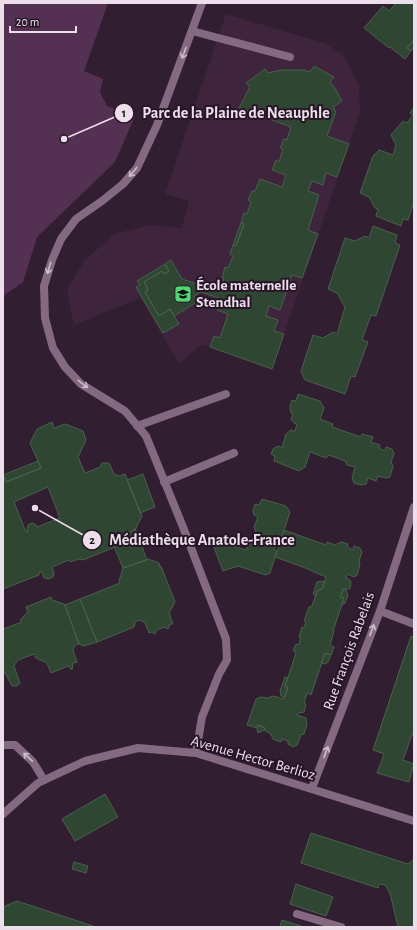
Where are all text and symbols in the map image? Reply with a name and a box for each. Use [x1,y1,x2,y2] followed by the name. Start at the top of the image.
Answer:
[10,8,76,34] scale bar
[16,16,39,28] text: 20 m
[179,46,187,58] one-way arrow
[114,99,337,127] callout: Parc de la Plaine de Neauphle
[142,105,330,121] text: Parc de la Plaine de Neauphle
[122,107,126,119] text: 1
[129,167,138,177] one-way arrow
[45,261,52,274] one-way arrow
[196,276,296,310] place label: École maternelle Stendhal
[173,284,193,304] school or university icon: École maternelle Stendhal
[78,380,89,389] one-way arrow
[82,526,303,554] callout: Médiathèque Anatole-France
[109,532,295,548] text: Médiathèque Anatole-France
[89,534,95,546] text: 2
[321,590,377,712] street label: Rue François Rabelais
[369,625,377,637] one-way arrow
[189,733,317,783] street label: Avenue Hector Berlioz
[322,746,330,758] one-way arrow
[22,752,33,761] one-way arrow

